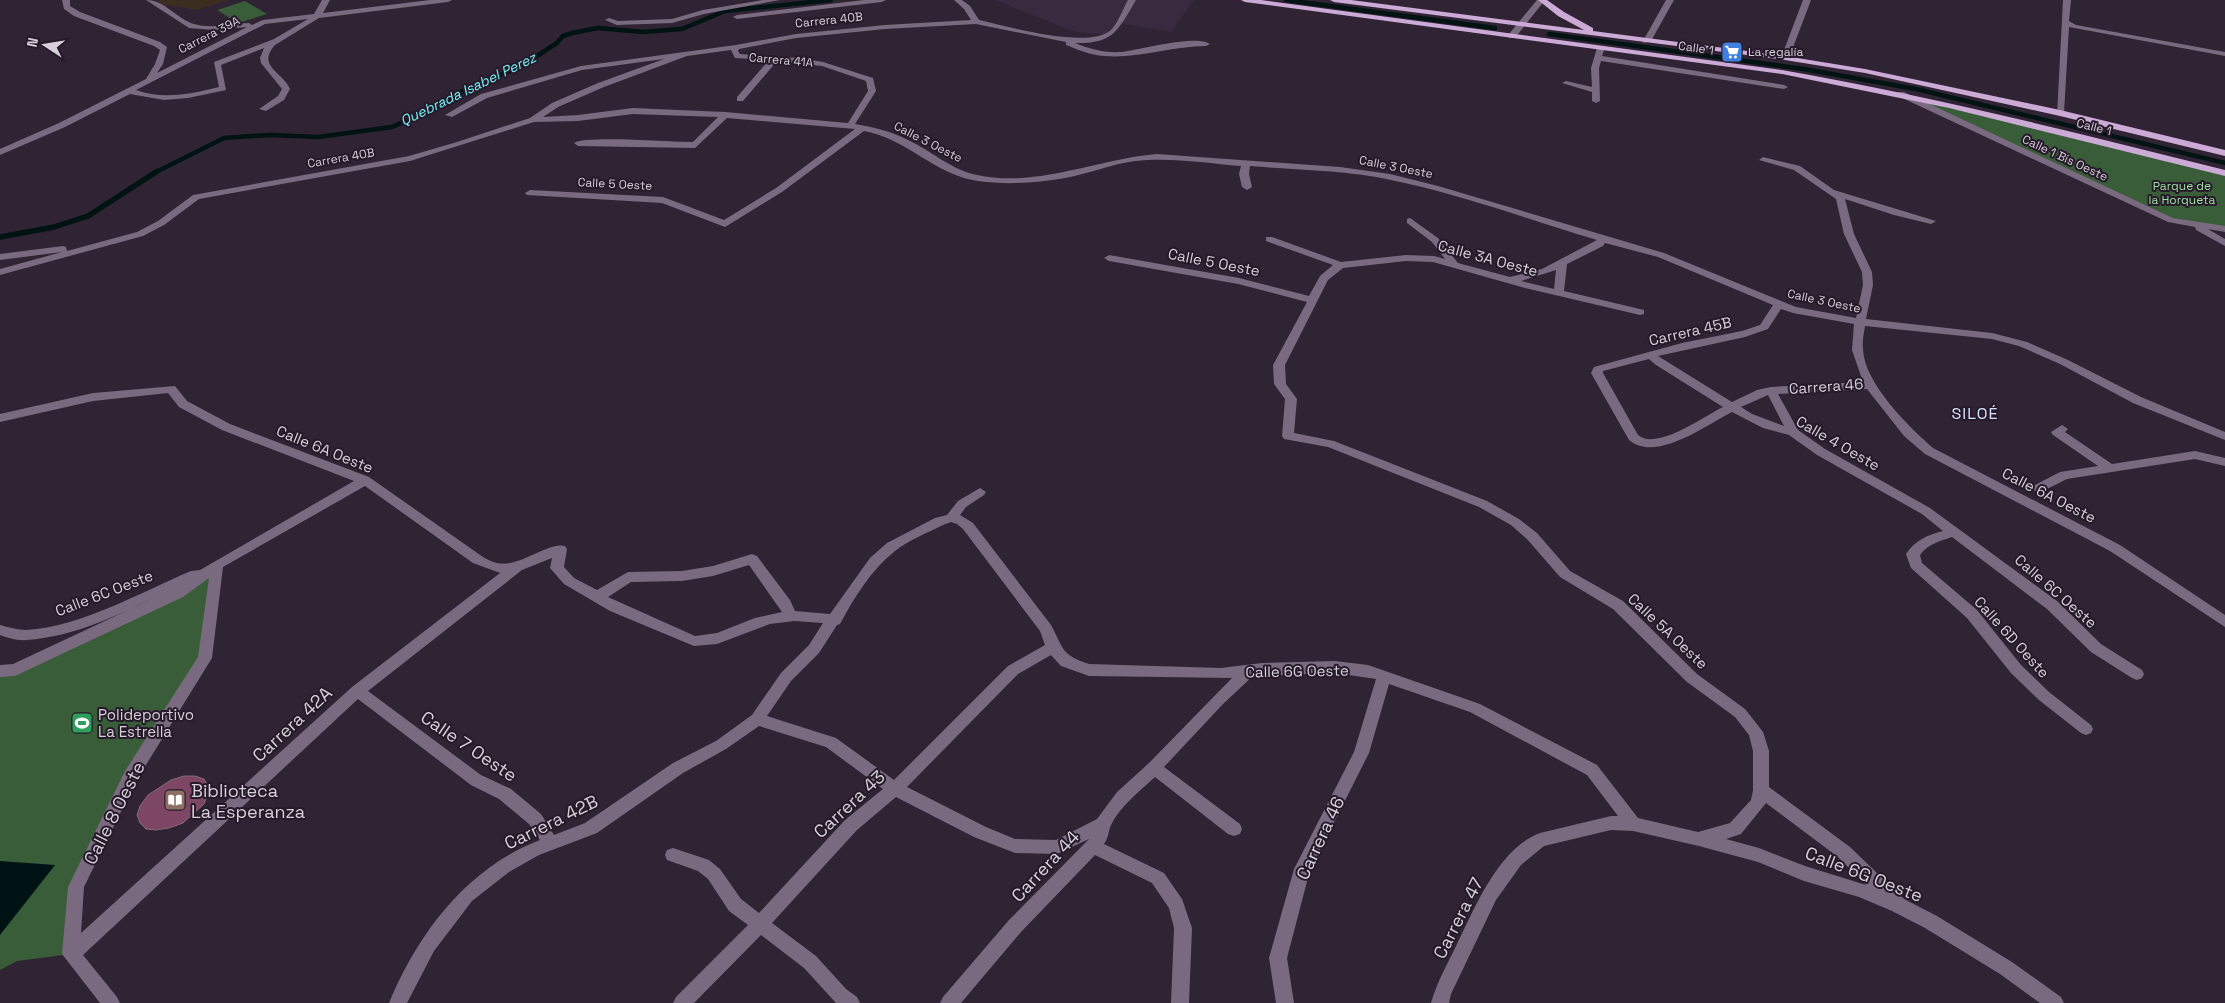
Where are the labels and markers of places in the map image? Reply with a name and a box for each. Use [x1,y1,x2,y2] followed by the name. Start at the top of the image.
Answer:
[1720,40,1744,64] supermarket icon: La regalía
[1748,44,1803,60] place label: La regalía
[98,705,194,741] place label: Polideportivo La Estrella
[70,711,94,735] sports icon: Polideportivo La Estrella
[191,779,305,823] place label: Biblioteca La Esperanza
[163,788,187,812] library icon: Biblioteca La Esperanza

